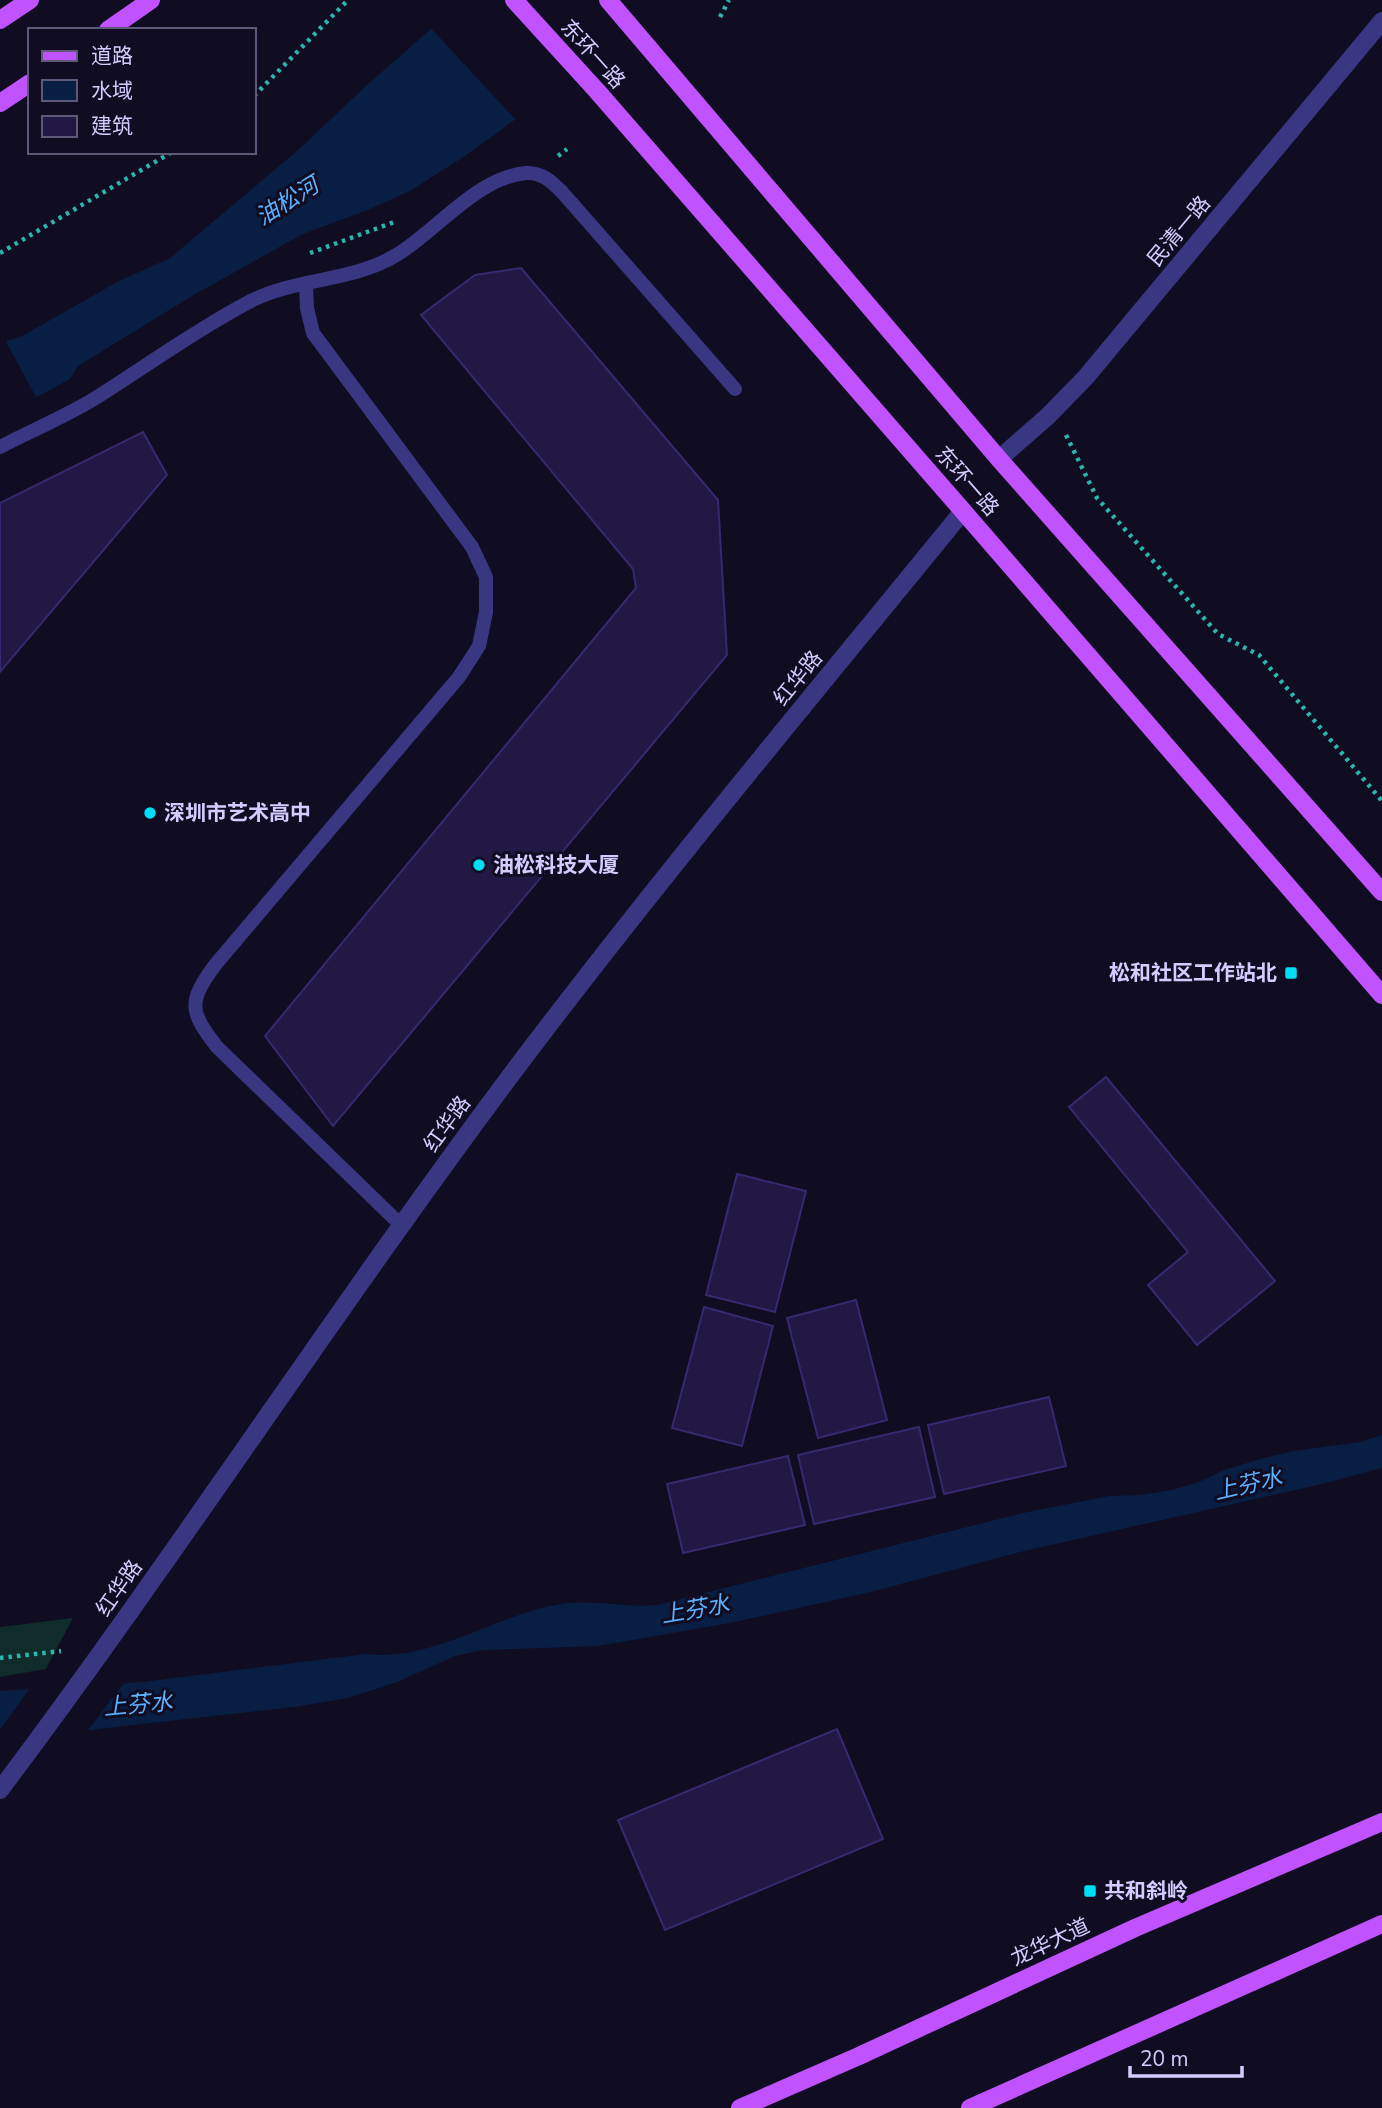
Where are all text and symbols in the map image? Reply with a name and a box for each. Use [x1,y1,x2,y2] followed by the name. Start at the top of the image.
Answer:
[554,13,632,95] street label: 东环一路
[28,28,256,154] legend
[91,42,133,70] text: 道路
[91,77,133,105] text: 水域
[91,112,133,140] text: 建筑
[250,168,328,233] water label: 油松河
[1141,190,1217,272] street label: 民清一路
[929,440,1005,522] street label: 东环一路
[767,645,829,711] street label: 红华路
[164,799,311,827] place label: 深圳市艺术高中
[142,805,158,821] marker: 深圳市艺术高中
[493,851,619,879] place label: 油松科技大厦
[471,857,487,873] marker: 油松科技大厦
[1109,959,1277,987] place label: 松和社区工作站北
[1283,965,1299,981] marker: 松和社区工作站北
[417,1090,477,1158] street label: 红华路
[1211,1461,1286,1507] water label: 上芬水
[89,1554,149,1622] street label: 红华路
[658,1588,733,1631] water label: 上芬水
[102,1686,175,1723] water label: 上芬水
[1104,1877,1188,1905] place label: 共和斜岭
[1082,1883,1098,1899] marker: 共和斜岭
[1006,1912,1094,1972] street label: 龙华大道
[1130,2035,1242,2078] scale bar
[1140,2045,1189,2073] text: 20 m

